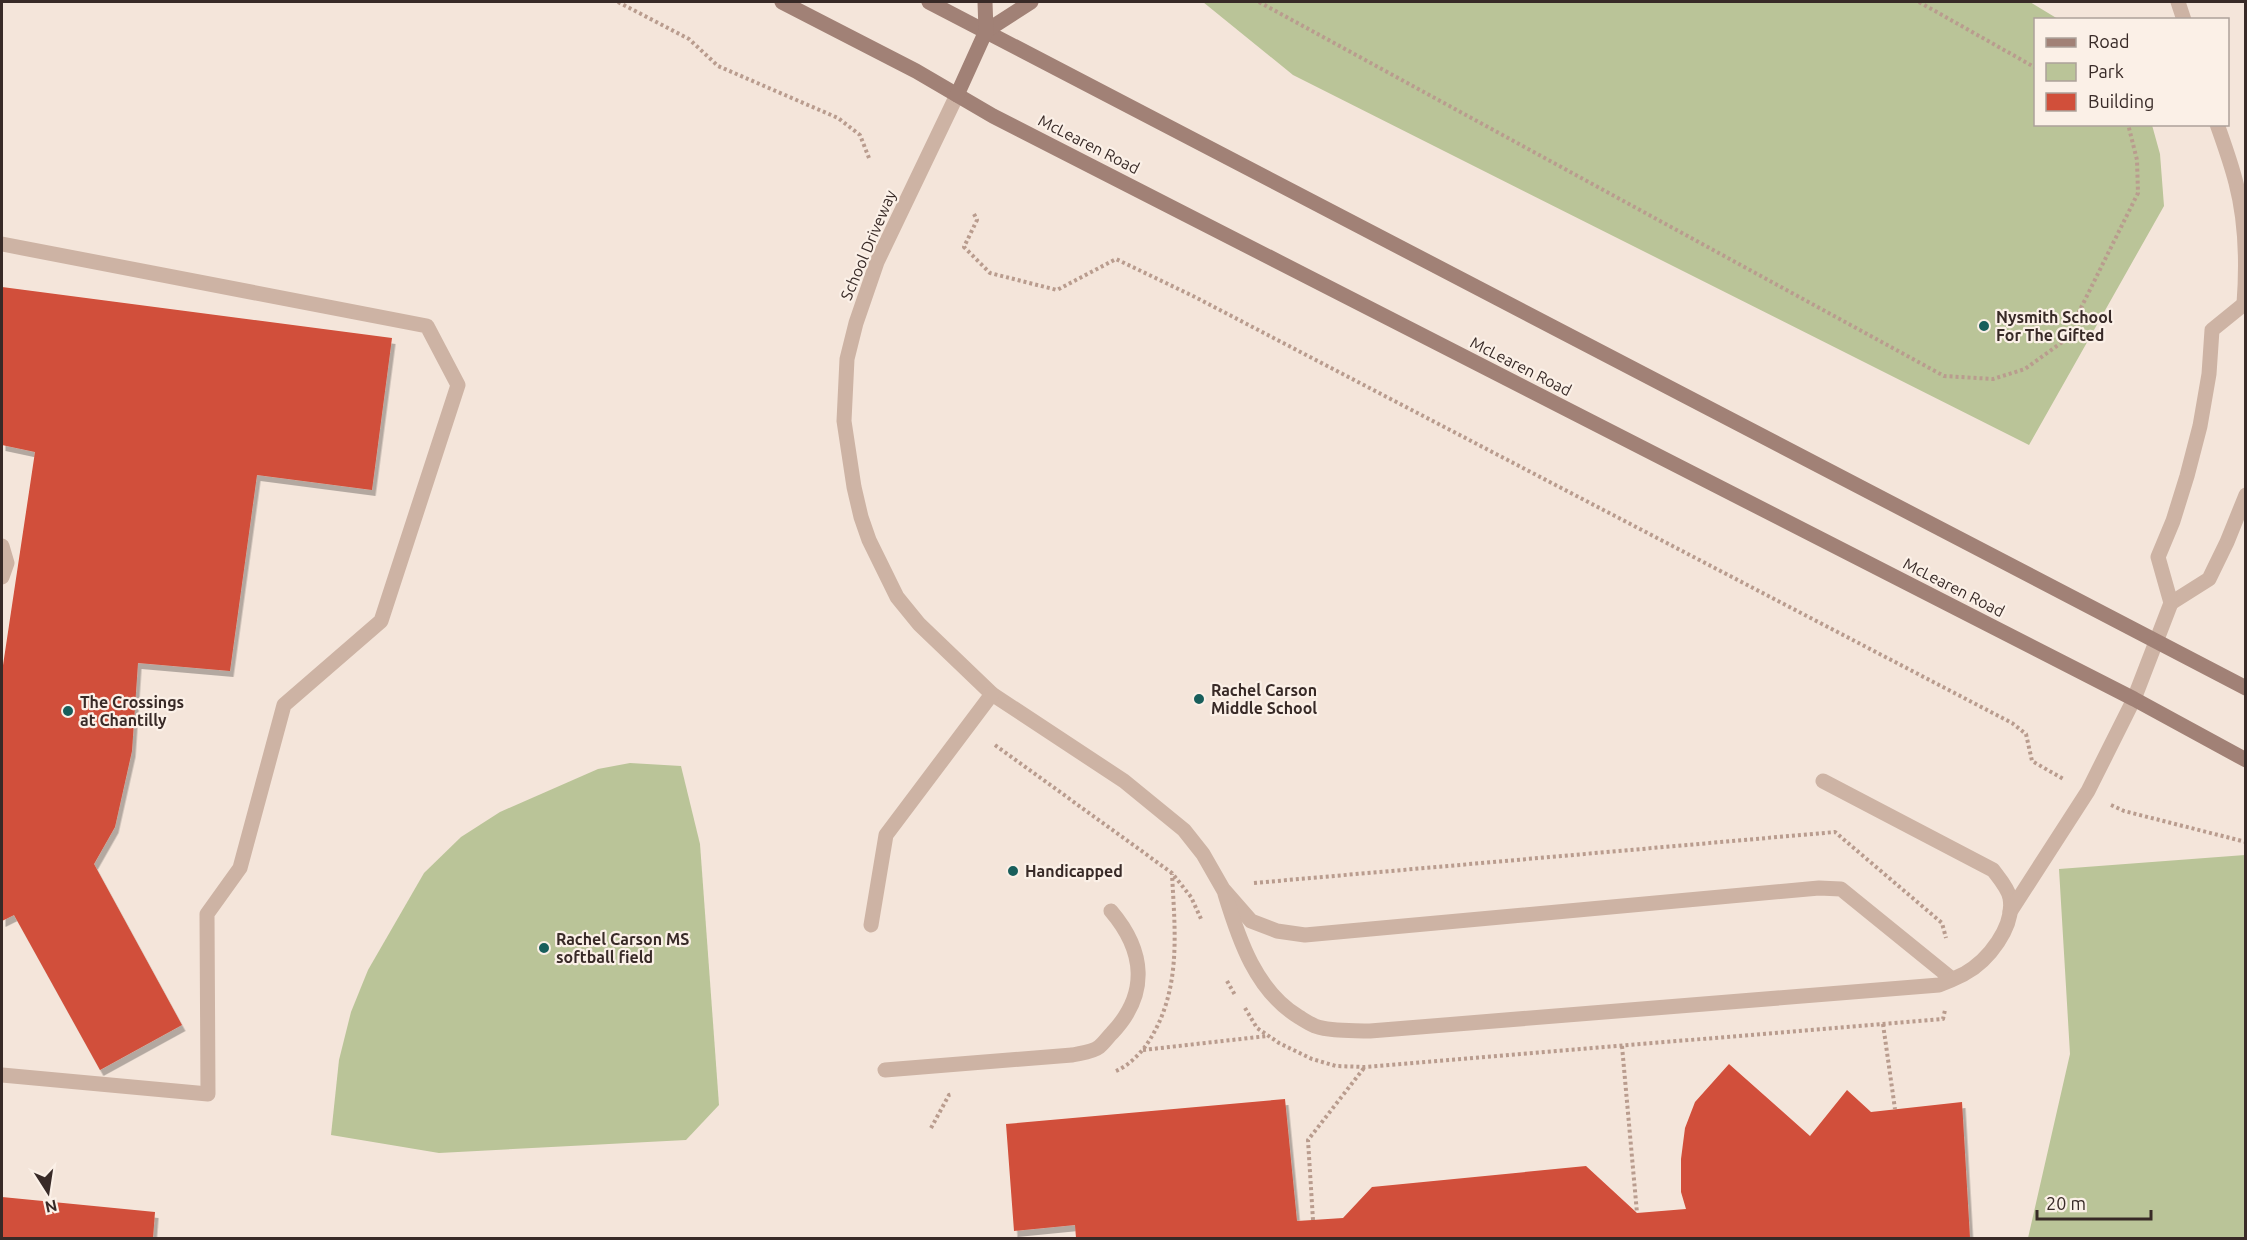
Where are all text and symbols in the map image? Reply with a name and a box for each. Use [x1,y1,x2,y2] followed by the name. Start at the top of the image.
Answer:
[2034,18,2229,126] legend
[2088,31,2130,51] text: Road
[2088,61,2124,81] text: Park
[2088,91,2154,111] text: Building
[1035,111,1143,177] street label: McLearen Road
[837,187,899,303] street label: School Driveway
[1996,308,2113,344] place label: Nysmith School For The Gifted
[1977,319,1991,333] marker: Nysmith School For The Gifted
[1467,333,1575,399] street label: McLearen Road
[1900,554,2008,620] street label: McLearen Road
[1211,681,1317,717] place label: Rachel Carson Middle School
[1192,692,1206,706] marker: Rachel Carson Middle School
[80,693,184,729] place label: The Crossings at Chantilly
[61,704,75,718] marker: The Crossings at Chantilly
[1025,862,1123,880] place label: Handicapped
[1006,864,1020,878] marker: Handicapped
[556,930,689,966] place label: Rachel Carson MS softball field
[537,941,551,955] marker: Rachel Carson MS softball field
[18,1162,78,1222] north arrow
[2037,1183,2151,1221] scale bar
[2046,1193,2086,1213] text: 20 m
[43,1197,59,1217] text: N

